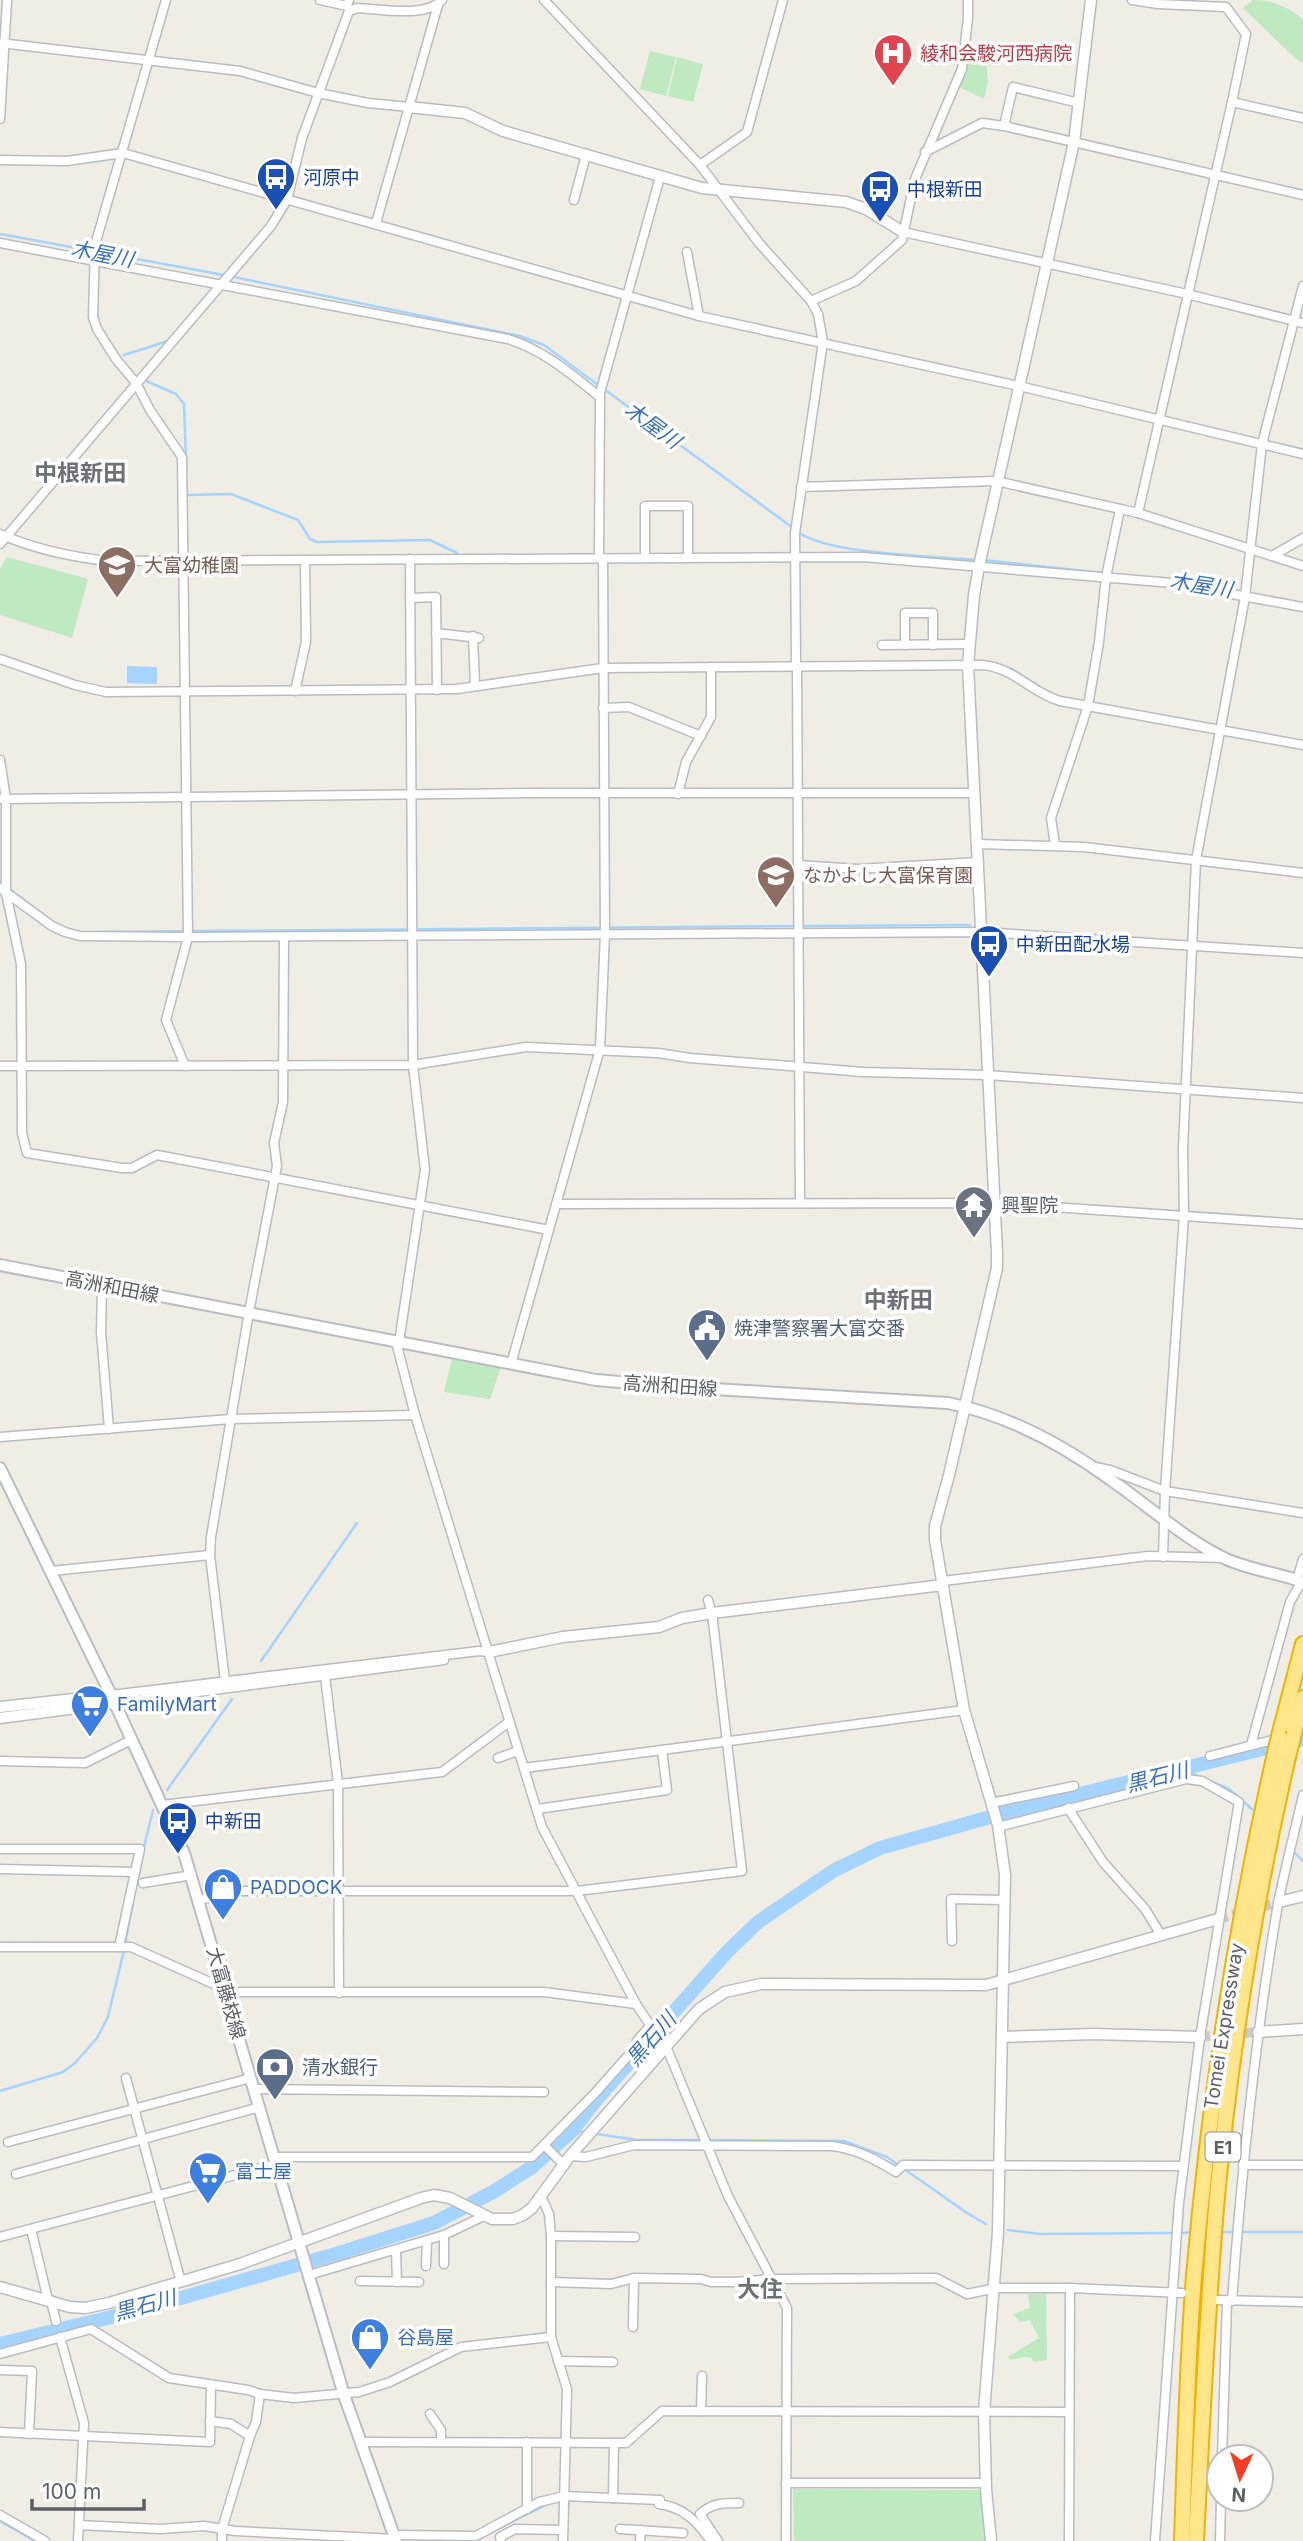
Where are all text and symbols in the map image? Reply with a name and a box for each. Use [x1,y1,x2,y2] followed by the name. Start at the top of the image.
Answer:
[872,32,914,87] hospital icon: 綾和会駿河西病院
[920,42,1072,65] place label: 綾和会駿河西病院
[255,156,297,211] bus stop icon: 河原中
[303,166,360,189] place label: 河原中
[859,168,901,223] bus stop icon: 中根新田
[907,178,983,201] place label: 中根新田
[69,236,137,273] water label: 木屋川
[620,396,687,455] water label: 木屋川
[34,459,126,487] district label: 中根新田
[96,544,138,599] school or university icon: 大富幼稚園
[144,554,239,577] place label: 大富幼稚園
[1168,568,1236,603] water label: 木屋川
[755,854,797,909] school or university icon: なかよし大富保育園
[803,864,973,887] place label: なかよし大富保育園
[968,923,1010,978] bus stop icon: 中新田配水場
[1016,933,1130,956] place label: 中新田配水場
[953,1184,995,1239] temple icon: 興聖院
[1001,1194,1058,1217] place label: 興聖院
[63,1267,161,1307] street label: 高洲和田線
[864,1286,933,1314] district label: 中新田
[686,1307,728,1362] public building icon: 焼津警察署大富交番
[734,1317,905,1340] place label: 焼津警察署大富交番
[622,1371,718,1401] street label: 高洲和田線
[69,1683,111,1738] supermarket icon: FamilyMart
[117,1693,217,1716] place label: FamilyMart
[1123,1757,1193,1797] water label: 黒石川
[157,1800,199,1855] bus stop icon: 中新田
[205,1810,262,1833] place label: 中新田
[202,1866,244,1921] shop icon: PADDOCK
[250,1876,343,1899] place label: PADDOCK
[1200,1941,1249,2111] street label: Tomei Expressway
[202,1944,250,2042] street label: 大富藤枝線
[621,2006,682,2071] water label: 黒石川
[254,2046,296,2101] bank icon: 清水銀行
[302,2056,378,2079] place label: 清水銀行
[1206,2132,1240,2162] road number: E1
[187,2150,229,2205] supermarket icon: 富士屋
[235,2160,292,2183] place label: 富士屋
[737,2275,783,2303] district label: 大住
[111,2284,181,2325] water label: 黒石川
[349,2316,391,2371] shop icon: 谷島屋
[397,2326,454,2349] place label: 谷島屋
[1205,2443,1275,2513] north arrow
[32,2468,144,2512] scale bar
[42,2479,101,2504] text: 100 m
[1231,2482,1247,2506] text: N

